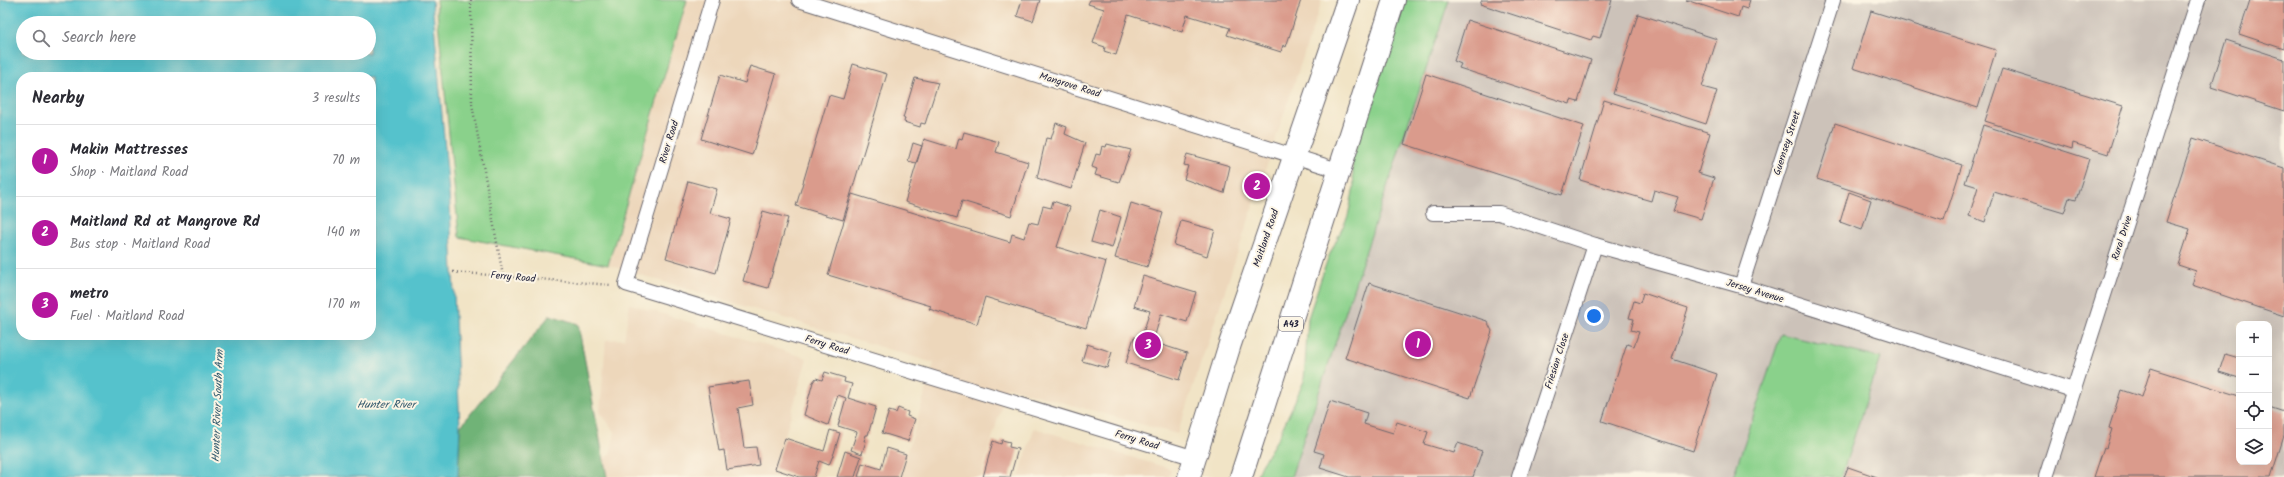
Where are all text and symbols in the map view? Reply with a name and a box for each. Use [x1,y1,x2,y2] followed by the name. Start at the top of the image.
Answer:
[16,16,376,60] search box
[62,26,136,50] text: Search here
[30,27,52,49] icon: search
[1037,68,1104,102] street label: Mangrove Road
[32,85,84,112] text: Nearby
[312,88,360,109] text: 3 results
[1769,109,1805,177] street label: Guernsey Street
[655,118,683,166] street label: River Road
[70,138,188,162] text: Makin Mattresses
[43,150,47,171] text: 1
[332,150,360,171] text: 70 m
[70,162,188,183] text: Shop · Maitland Road
[1244,171,1270,201] pin: 2
[1249,206,1284,269] street label: Maitland Road
[70,210,260,234] text: Maitland Rd at Mangrove Rd
[2107,213,2137,262] street label: Rural Drive
[41,222,49,243] text: 2
[327,222,360,243] text: 140 m
[70,234,210,255] text: Bus stop · Maitland Road
[490,267,537,287] street label: Ferry Road
[1724,275,1786,307] street label: Jersey Avenue
[70,282,109,306] text: metro
[41,294,49,315] text: 3
[328,294,360,315] text: 170 m
[70,306,184,327] text: Fuel · Maitland Road
[1584,306,1604,326] your location
[1279,317,1303,331] road number: A43
[2236,321,2272,465] map controls
[2236,321,2272,357] button: +
[1405,329,1431,359] pin: 1
[1135,330,1161,360] pin: 3
[803,331,852,360] street label: Ferry Road
[1540,331,1574,391] street label: Friesian Close
[207,348,229,462] water label: Hunter River South Arm
[2236,357,2272,393] button: −
[2236,393,2272,429] button: locate
[357,396,417,414] water label: Hunter River
[1113,426,1162,455] street label: Ferry Road
[2236,429,2272,465] button: layers

